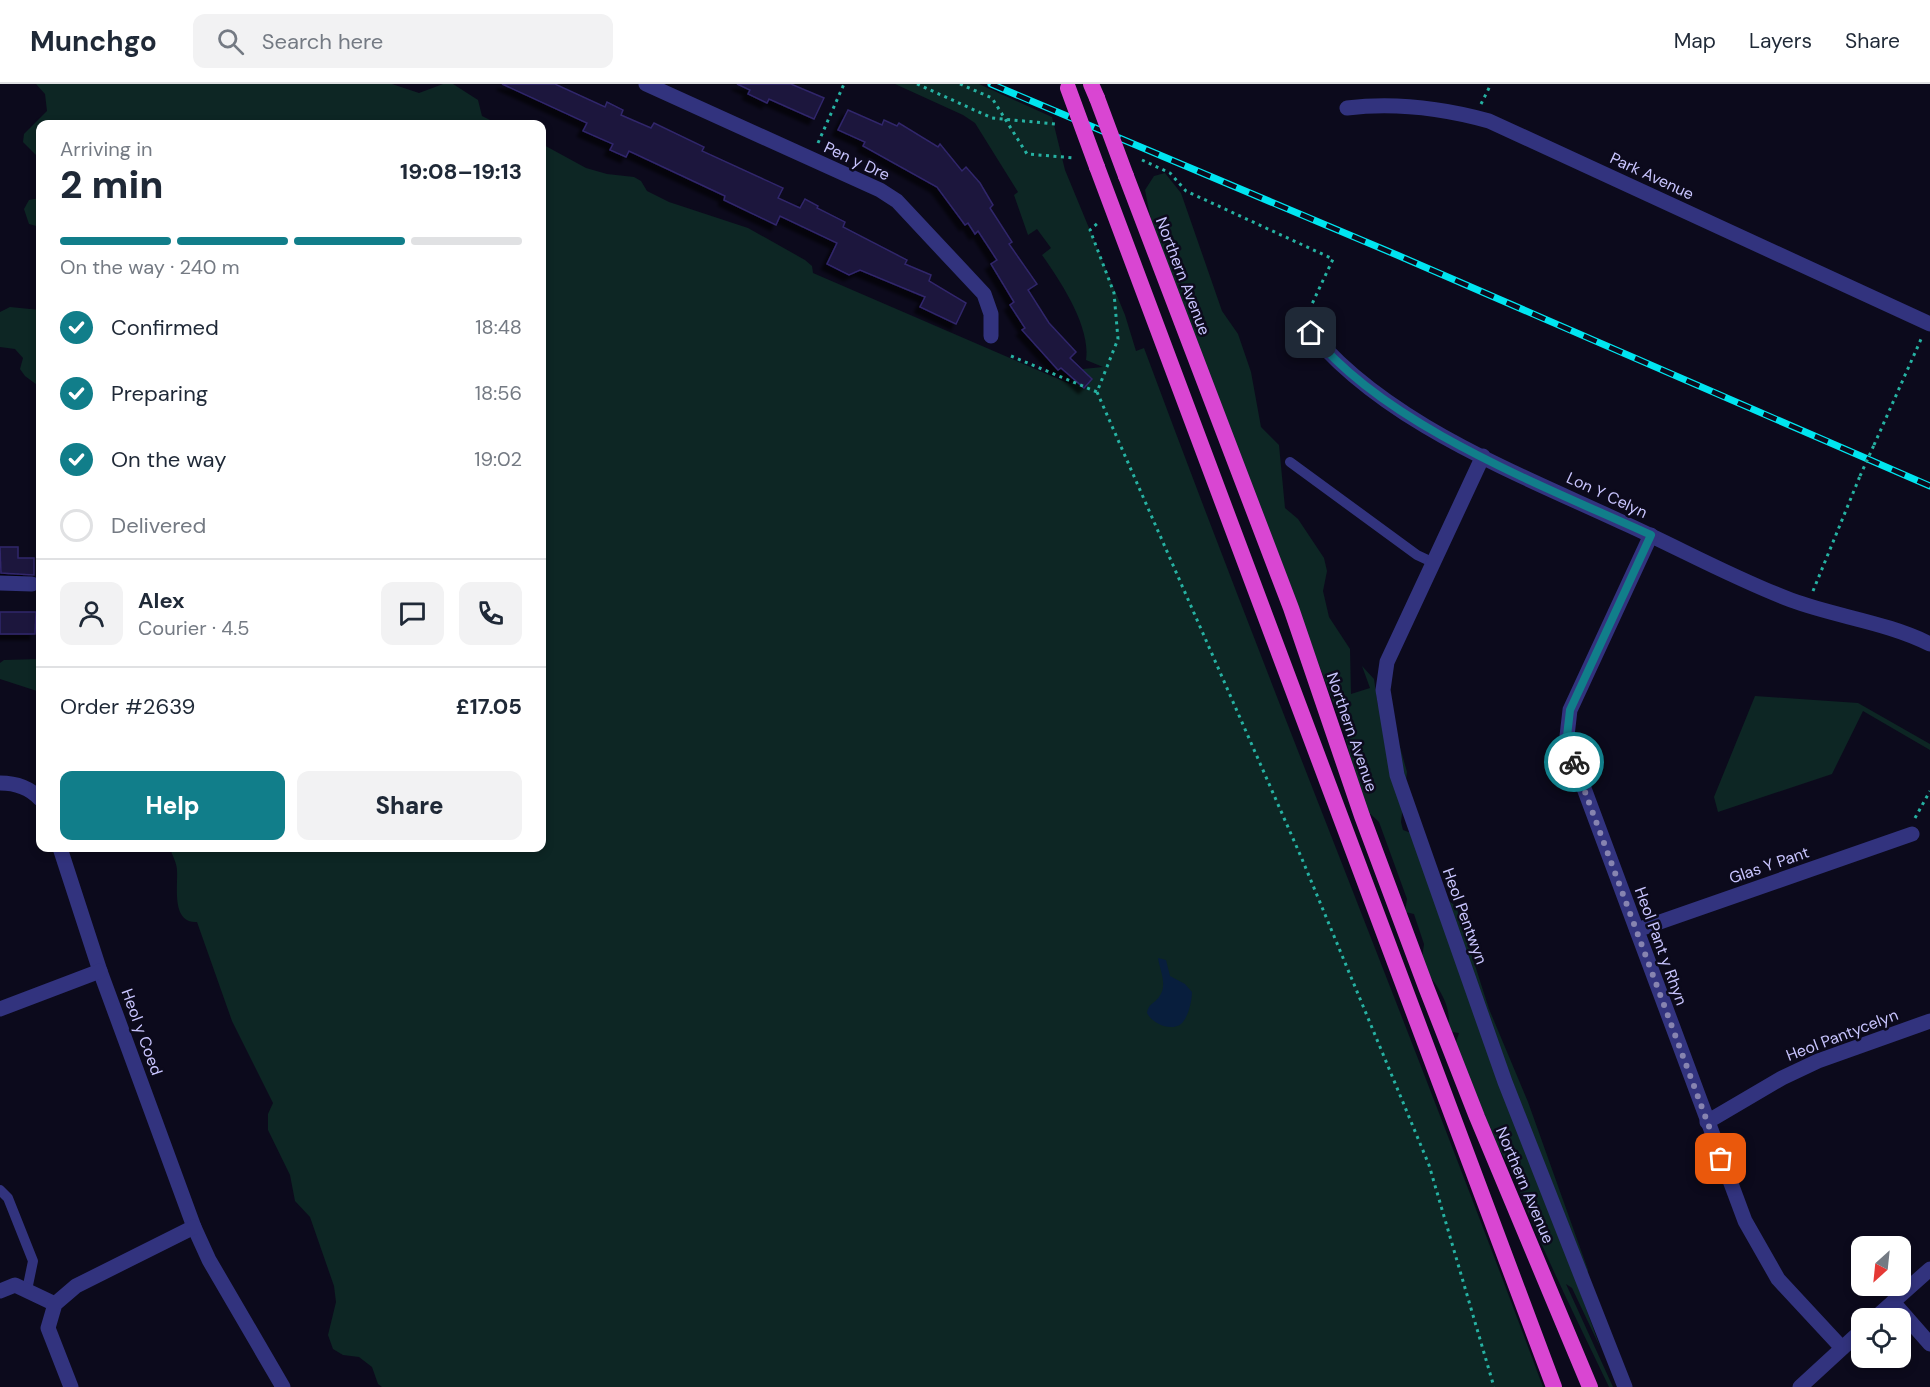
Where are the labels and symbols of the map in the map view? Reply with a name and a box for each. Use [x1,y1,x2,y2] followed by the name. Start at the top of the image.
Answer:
[821,137,893,185] street label: Pen y Dre
[1607,147,1697,205] street label: Park Avenue
[1151,214,1215,338] street label: Northern Avenue
[1285,307,1336,358] pin
[1563,467,1651,523] street label: Lon Y Celyn
[1322,670,1382,794] street label: Northern Avenue
[1544,732,1604,792] courier
[1726,842,1812,888] street label: Glas Y Pant
[1438,865,1492,967] street label: Heol Pentwyn
[1630,884,1692,1008] street label: Heol Pant y Rhyn
[117,986,167,1078] street label: Heol y Coed
[1783,1004,1901,1066] street label: Heol Pantycelyn
[1491,1123,1559,1247] street label: Northern Avenue
[1695,1133,1746,1184] pin
[1851,1236,1911,1296] north arrow

